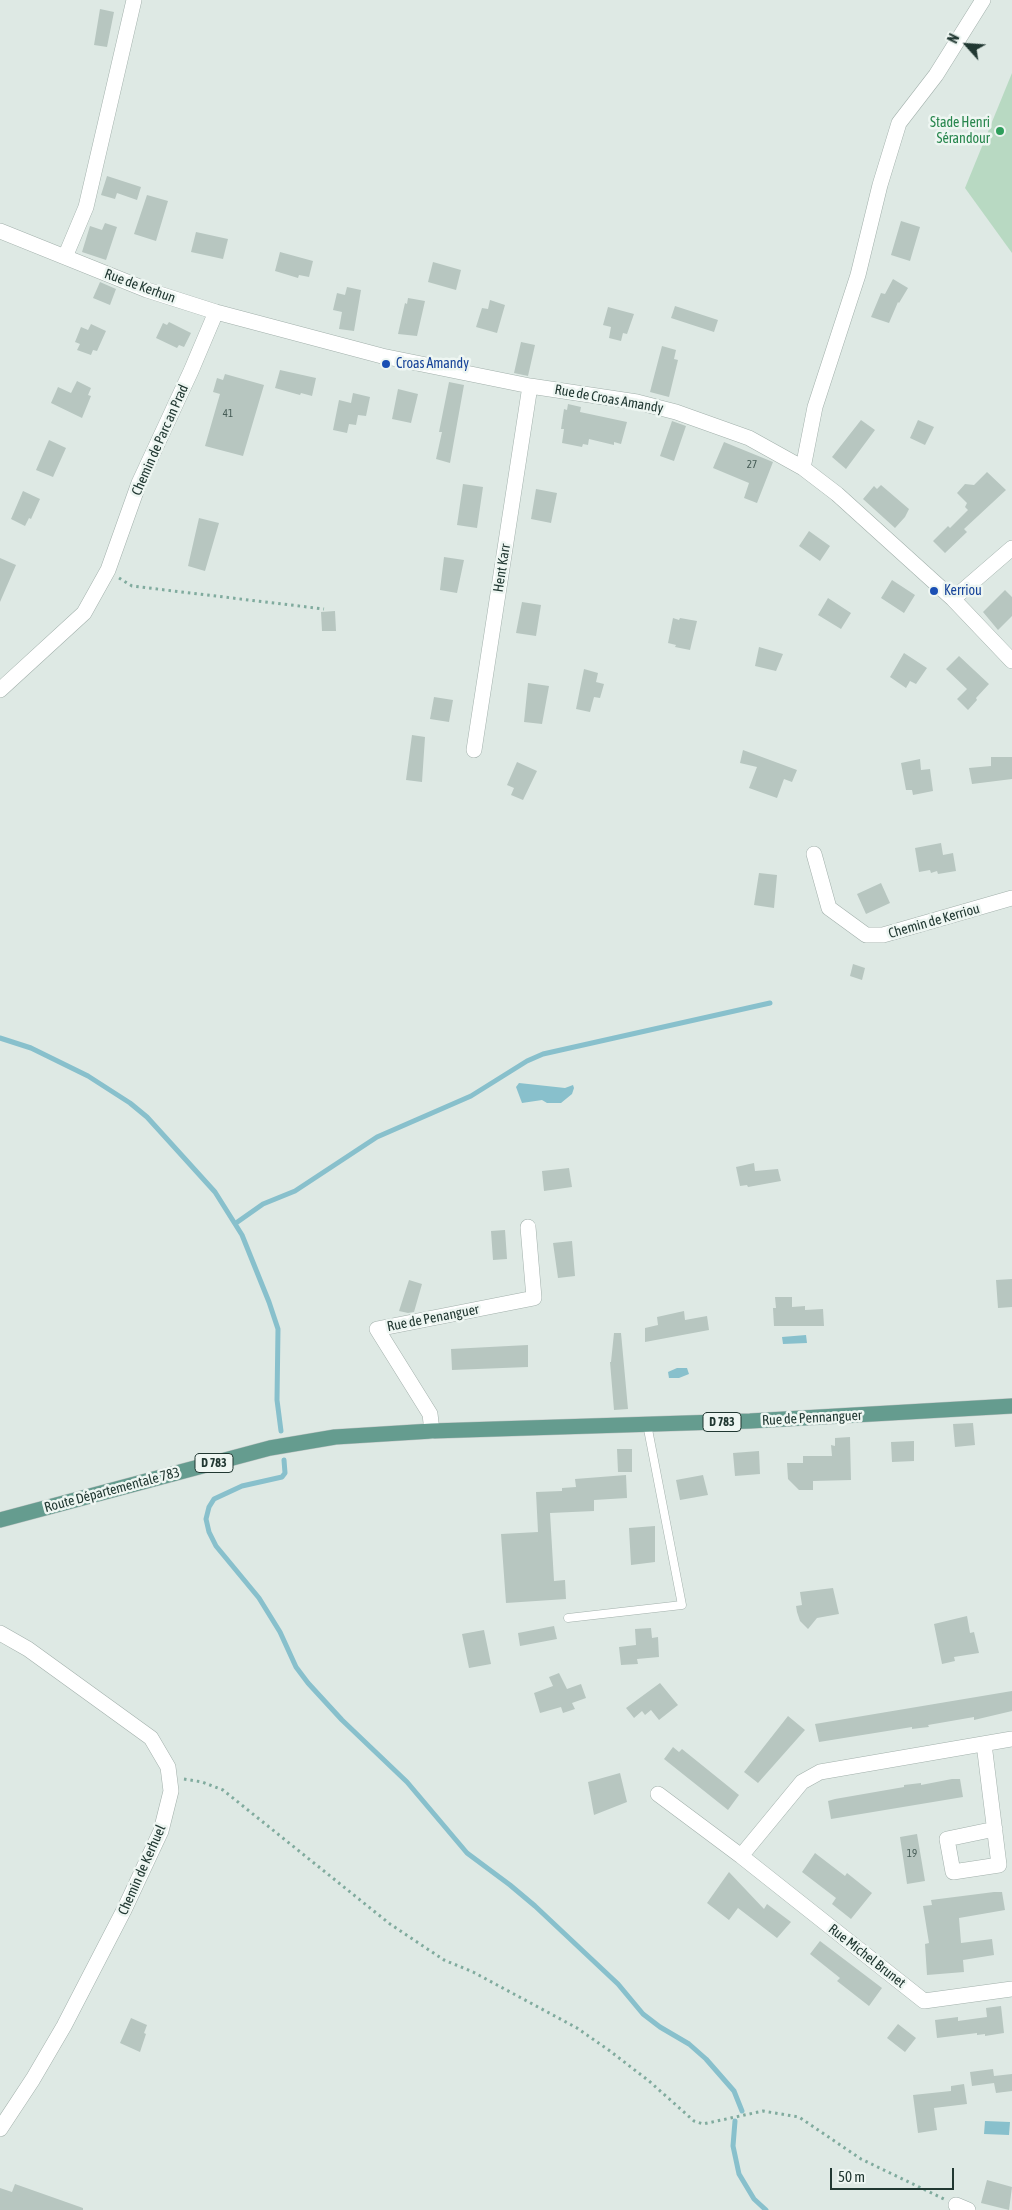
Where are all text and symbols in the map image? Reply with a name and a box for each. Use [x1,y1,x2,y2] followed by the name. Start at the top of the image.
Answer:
[942,20,992,70] north arrow
[945,31,963,46] text: N
[930,115,990,148] place label: Stade Henri Sérandour
[994,125,1006,137] marker: Stade Henri Sérandour
[102,265,178,307] street label: Rue de Kerhun
[396,356,469,372] place label: Croas Amandy
[380,358,392,370] marker: Croas Amandy
[553,381,665,417] street label: Rue de Croas Amandy
[128,382,192,498] street label: Chemin de Parc an Prad
[223,407,233,421] house number: 41
[747,458,757,472] house number: 27
[490,543,514,593] street label: Hent Karr
[944,583,982,599] place label: Kerriou
[928,585,940,597] marker: Kerriou
[886,900,982,942] street label: Chemin de Kerriou
[386,1301,480,1335] street label: Rue de Penanguer
[762,1407,862,1429] street label: Rue de Pennanguer
[703,1412,741,1431] road number: D 783
[195,1454,233,1472] road number: D 783
[42,1464,182,1516] street label: Route Départementale 783
[115,1822,169,1918] street label: Chemin de Kerhuel
[907,1847,917,1861] house number: 19
[825,1921,909,1991] street label: Rue Michel Brunet
[832,2158,956,2190] scale bar
[838,2168,865,2185] text: 50 m

